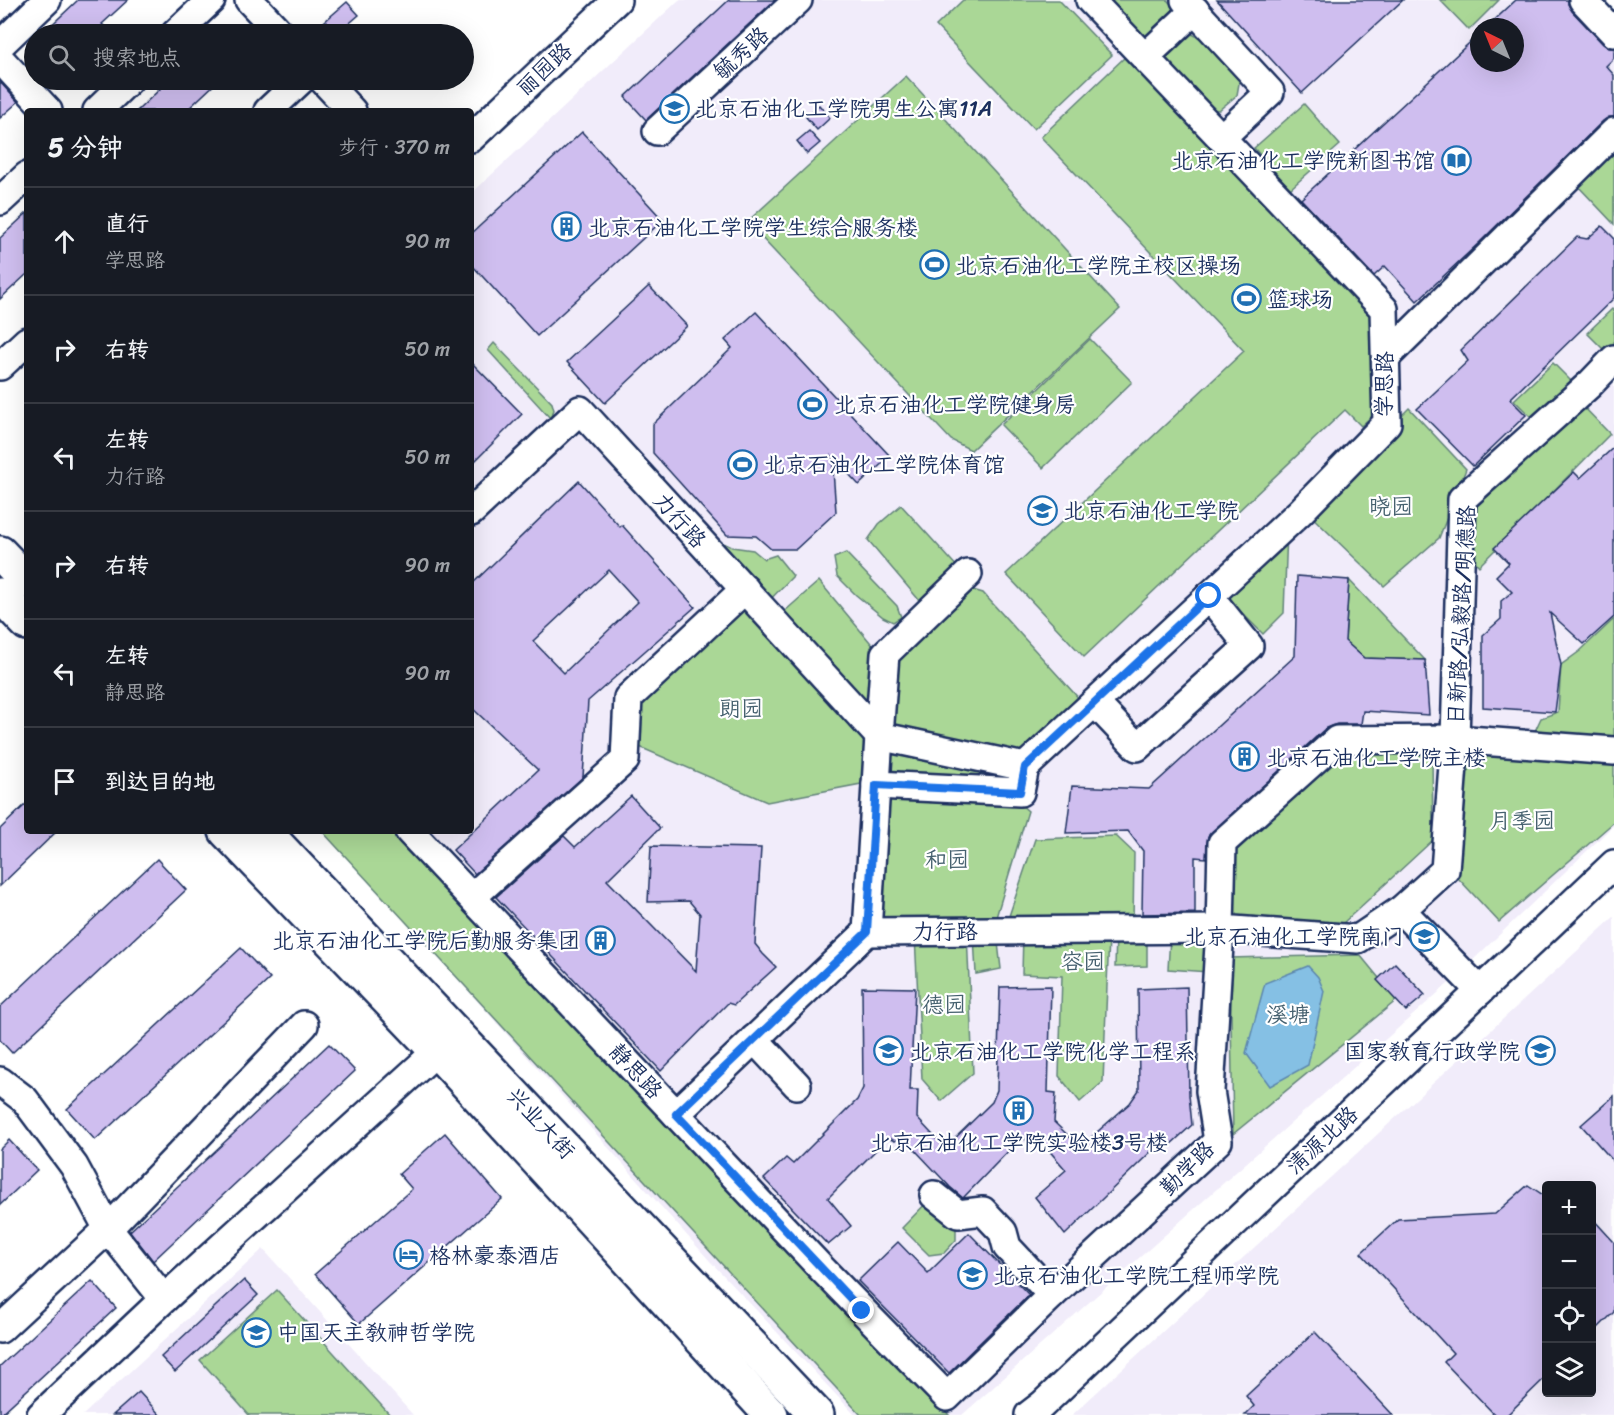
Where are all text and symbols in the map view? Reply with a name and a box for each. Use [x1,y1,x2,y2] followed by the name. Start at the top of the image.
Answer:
[704,16,778,90] street label: 毓秀路
[1470,18,1524,72] north arrow
[24,24,474,90] search box
[507,32,581,106] street label: 丽园路
[93,38,181,77] text: 搜索地点
[45,41,78,74] icon: search
[695,89,992,128] place label: 北京石油化工学院男生公寓11A
[658,92,690,124] school or university icon: 北京石油化工学院男生公寓11A
[48,124,123,170] text: 5 分钟
[339,130,450,165] text: 步行 · 370 m
[1171,141,1435,180] place label: 北京石油化工学院新图书馆
[1440,144,1472,176] library icon: 北京石油化工学院新图书馆
[105,204,149,243] text: 直行
[588,208,918,247] place label: 北京石油化工学院学生综合服务楼
[551,211,583,243] building icon: 北京石油化工学院学生综合服务楼
[405,224,450,259] text: 90 m
[48,225,81,258] icon: ahead
[105,243,165,278] text: 学思路
[955,246,1241,285] place label: 北京石油化工学院主校区操场
[918,249,950,281] sports icon: 北京石油化工学院主校区操场
[1267,280,1333,319] place label: 篮球场
[1230,283,1262,315] sports icon: 篮球场
[105,330,149,369] text: 右转
[405,332,450,367] text: 50 m
[48,333,81,366] icon: right
[1364,351,1404,417] street label: 学思路
[834,385,1076,424] place label: 北京石油化工学院健身房
[797,388,829,420] sports icon: 北京石油化工学院健身房
[105,420,149,459] text: 左转
[405,440,450,475] text: 50 m
[48,441,81,474] icon: left
[763,445,1005,484] place label: 北京石油化工学院体育馆
[726,448,758,480] sports icon: 北京石油化工学院体育馆
[105,459,165,494] text: 力行路
[643,482,717,558] street label: 力行路
[1369,487,1413,526] park label: 晓园
[1063,491,1239,530] place label: 北京石油化工学院
[1026,494,1058,526] school or university icon: 北京石油化工学院
[1436,504,1486,726] street label: 日新路/弘毅路/明德路
[105,546,149,585] text: 右转
[405,548,450,583] text: 90 m
[48,549,81,582] icon: right
[1195,582,1221,608] route start
[105,636,149,675] text: 左转
[405,656,450,691] text: 90 m
[48,657,81,690] icon: left
[105,675,165,710] text: 静思路
[719,689,763,728] park label: 朗园
[1266,738,1486,777] place label: 北京石油化工学院主楼
[1229,741,1261,773] building icon: 北京石油化工学院主楼
[105,762,215,801] text: 到达目的地
[48,765,81,798] icon: arrive
[1489,801,1555,840] park label: 月季园
[925,840,969,879] park label: 和园
[912,912,978,951] street label: 力行路
[1184,917,1404,956] place label: 北京石油化工学院南门
[1409,920,1441,952] school or university icon: 北京石油化工学院南门
[272,921,580,960] place label: 北京石油化工学院后勤服务集团
[585,924,617,956] building icon: 北京石油化工学院后勤服务集团
[1061,942,1105,981] park label: 容园
[922,985,966,1024] park label: 德园
[1266,995,1310,1034] park label: 溪塘
[910,1032,1196,1071] place label: 北京石油化工学院化学工程系
[1344,1032,1520,1071] place label: 国家教育行政学院
[599,1034,673,1108] street label: 静思路
[873,1035,905,1067] school or university icon: 北京石油化工学院化学工程系
[1525,1035,1557,1067] school or university icon: 国家教育行政学院
[497,1078,585,1168] street label: 兴业大街
[1003,1094,1035,1126] building icon: 北京石油化工学院实验楼3号楼
[1277,1096,1367,1184] street label: 清源北路
[870,1123,1168,1162] place label: 北京石油化工学院实验楼3号楼
[1150,1131,1224,1205] street label: 勤学路
[1542,1181,1596,1397] map controls
[1542,1181,1596,1235] button: +
[1542,1235,1596,1289] button: −
[429,1236,561,1275] place label: 格林豪泰酒店
[392,1239,424,1271] hotel icon: 格林豪泰酒店
[993,1256,1279,1295] place label: 北京石油化工学院工程师学院
[956,1259,988,1291] school or university icon: 北京石油化工学院工程师学院
[1542,1289,1596,1343] button: locate
[848,1297,874,1323] route end
[277,1313,475,1352] place label: 中国天主教神哲学院
[240,1316,272,1348] school or university icon: 中国天主教神哲学院
[1542,1343,1596,1397] button: layers

